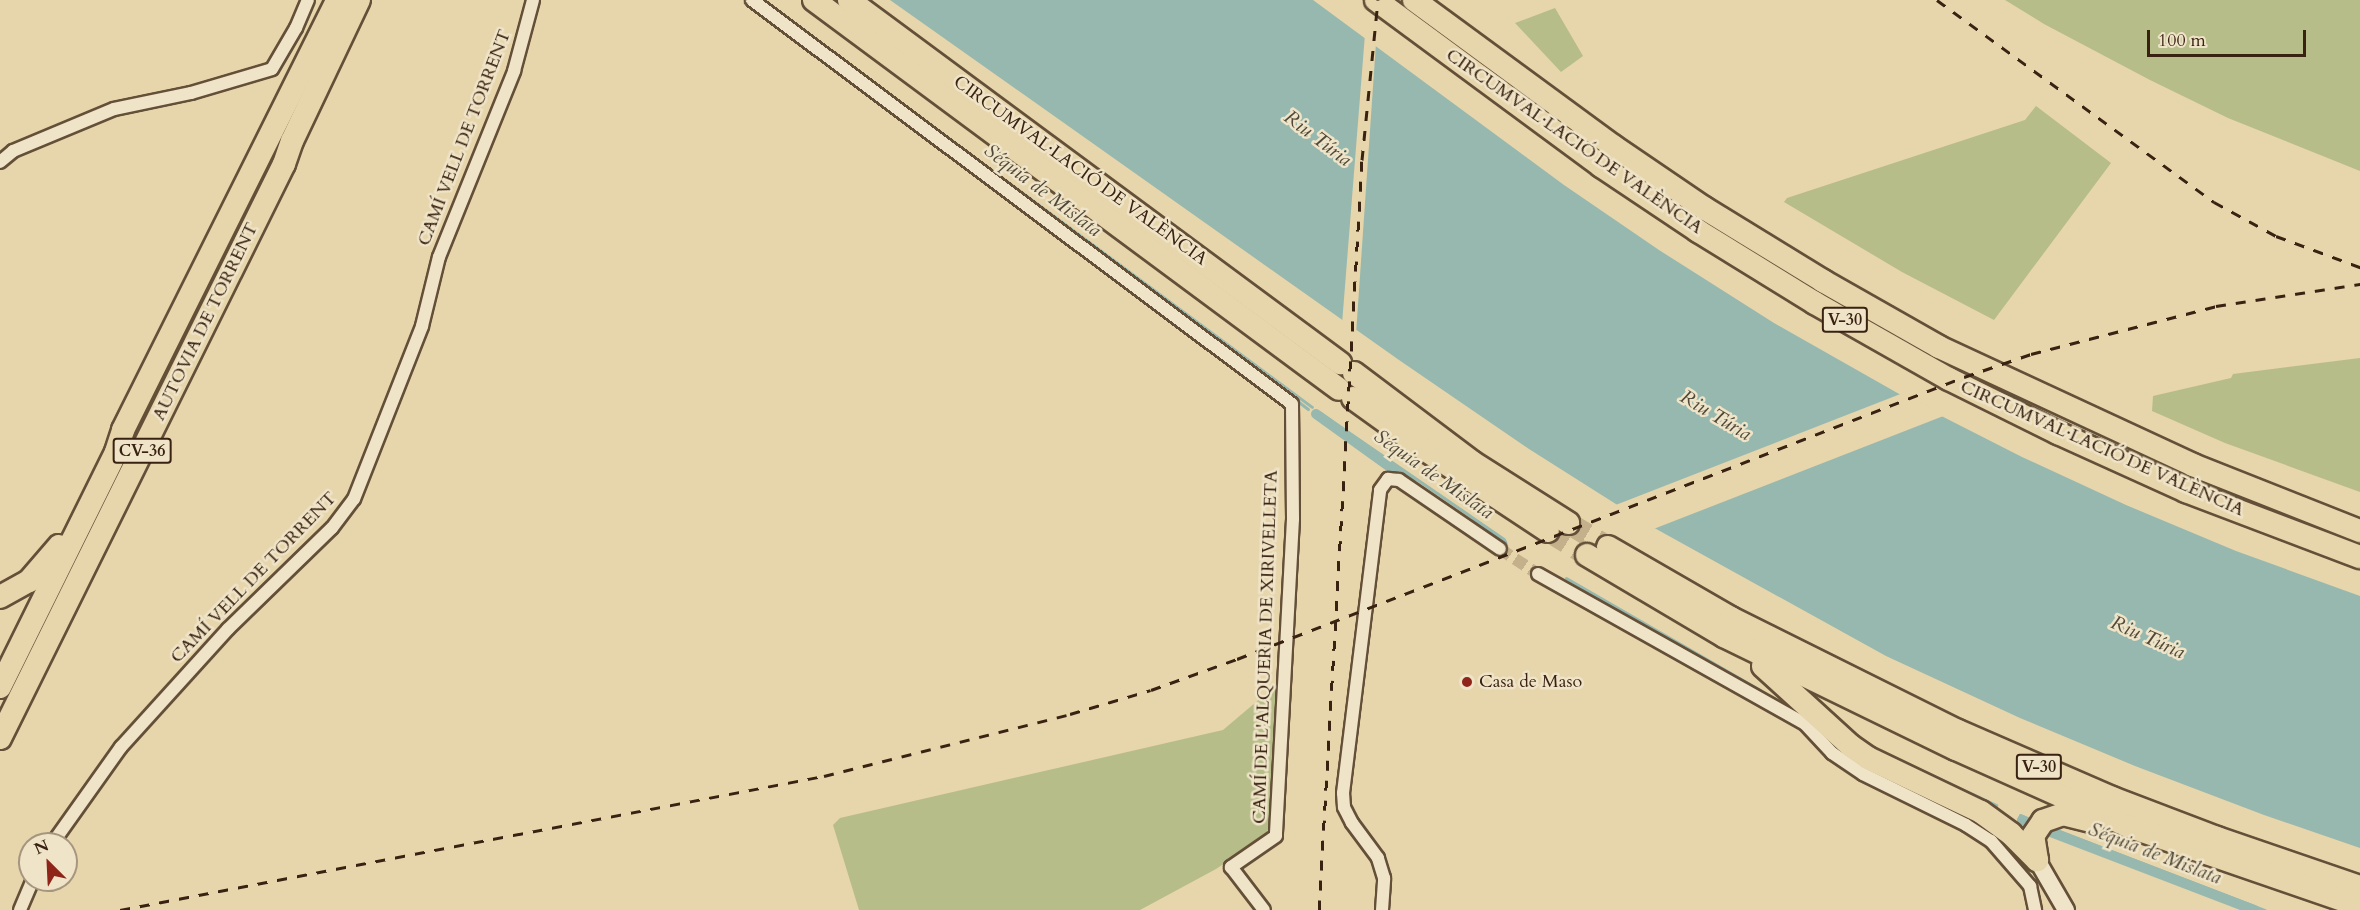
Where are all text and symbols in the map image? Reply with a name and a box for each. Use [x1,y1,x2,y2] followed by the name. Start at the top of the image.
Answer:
[2150,18,2309,56] scale bar
[414,27,516,249] street label: CAMÍ VELL DE TORRENT
[2158,28,2206,53] text: 100 m
[1441,45,1707,239] street label: CIRCUMVAL·LACIÓ DE VALÈNCIA
[949,72,1211,270] street label: CIRCUMVAL·LACIÓ DE VALÈNCIA
[1279,105,1357,171] water label: Riu Túria
[980,138,1106,242] water label: Séquia de Mislata
[149,220,263,424] street label: AUTOVIA DE TORRENT
[1821,307,1869,333] road number: V-30
[1957,376,2247,522] street label: CIRCUMVAL·LACIÓ DE VALÈNCIA
[1676,384,1756,446] water label: Riu Túria
[1370,424,1498,524] water label: Séquia de Mislata
[112,438,172,464] road number: CV-36
[1249,470,1283,824] street label: CAMÍ DE L'ALQUERIA DE XIRIVELLETA
[167,488,341,668] street label: CAMÍ VELL DE TORRENT
[2107,610,2189,664] water label: Riu Túria
[1479,671,1582,693] place label: Casa de Maso
[1460,675,1474,689] marker: Casa de Maso
[2015,754,2063,780] road number: V-30
[2085,817,2225,889] water label: Séquia de Mislata
[18,832,78,892] north arrow
[31,835,52,860] text: N

